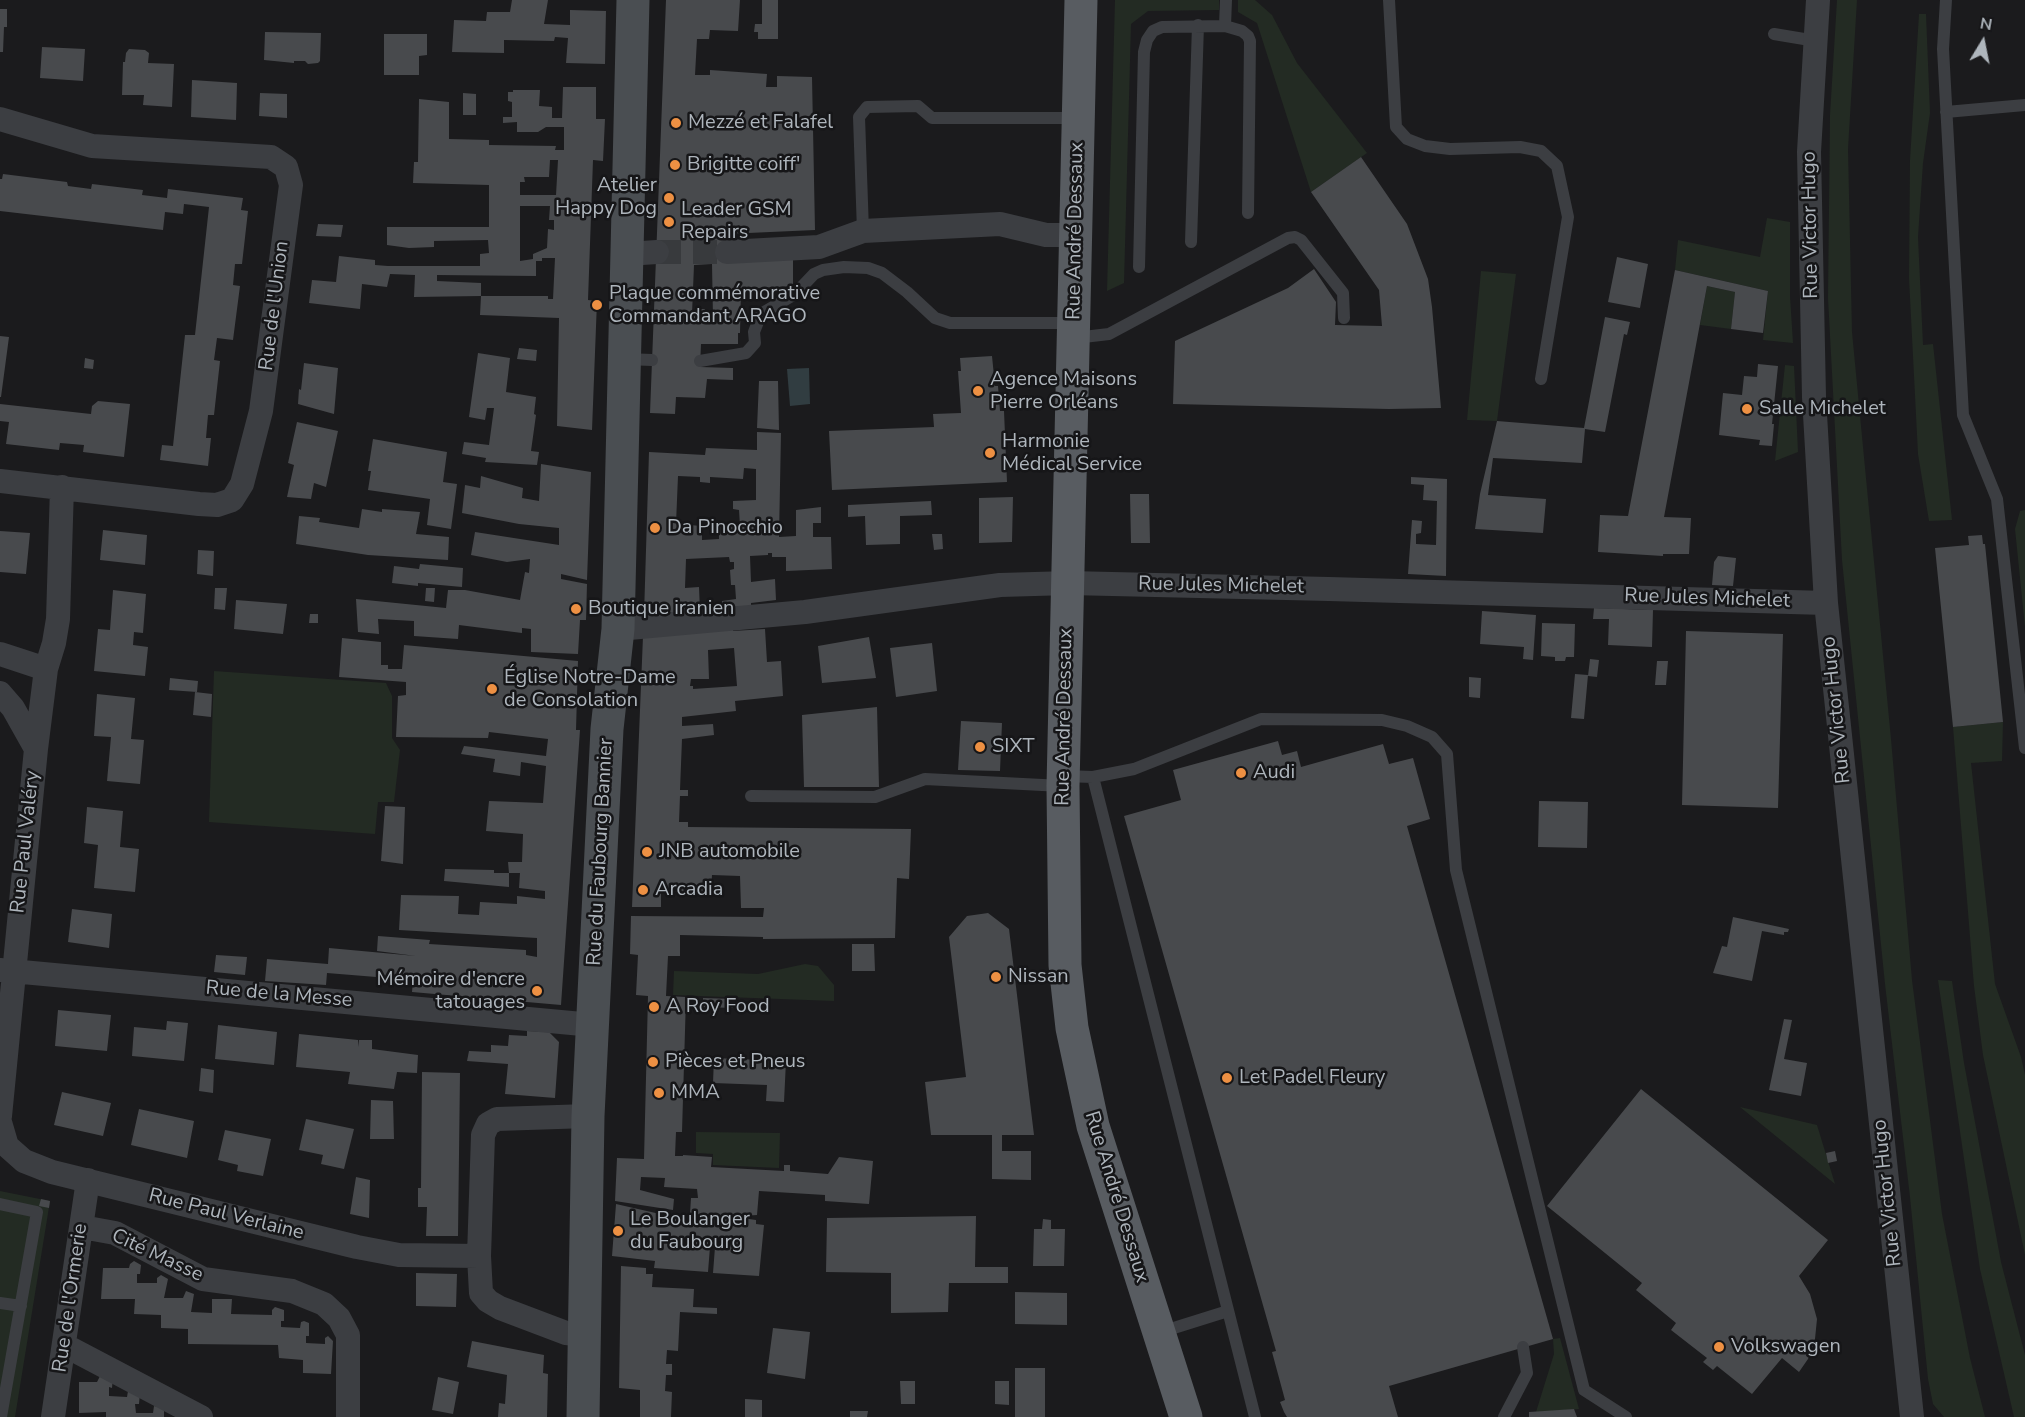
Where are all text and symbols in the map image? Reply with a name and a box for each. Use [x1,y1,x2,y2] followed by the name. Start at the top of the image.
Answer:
[1953,12,2013,72] north arrow
[1978,12,1994,36] text: N
[688,111,833,135] place label: Mezzé et Falafel
[669,116,683,130] marker: Mezzé et Falafel
[1062,142,1090,320] street label: Rue André Dessaux
[1798,151,1824,299] street label: Rue Victor Hugo
[687,153,800,177] place label: Brigitte coiff'
[668,158,682,172] marker: Brigitte coiff'
[555,174,657,221] place label: Atelier Happy Dog
[662,191,676,205] marker: Atelier Happy Dog
[681,198,792,245] place label: Leader GSM Repairs
[662,215,676,229] marker: Leader GSM Repairs
[255,240,295,372] street label: Rue de l'Union
[609,282,820,329] place label: Plaque commémorative Commandant ARAGO
[590,298,604,312] marker: Plaque commémorative Commandant ARAGO
[990,368,1137,415] place label: Agence Maisons Pierre Orléans
[971,384,985,398] marker: Agence Maisons Pierre Orléans
[1759,397,1886,421] place label: Salle Michelet
[1740,402,1754,416] marker: Salle Michelet
[1002,430,1142,477] place label: Harmonie Médical Service
[983,446,997,460] marker: Harmonie Médical Service
[667,516,783,540] place label: Da Pinocchio
[648,521,662,535] marker: Da Pinocchio
[1138,573,1304,599] street label: Rue Jules Michelet
[1624,584,1790,614] street label: Rue Jules Michelet
[588,597,734,621] place label: Boutique iranien
[569,602,583,616] marker: Boutique iranien
[1051,628,1079,806] street label: Rue André Dessaux
[1817,635,1857,785] street label: Rue Victor Hugo
[504,666,676,713] place label: Église Notre-Dame de Consolation
[485,682,499,696] marker: Église Notre-Dame de Consolation
[992,735,1034,759] place label: SIXT
[583,738,619,966] street label: Rue du Faubourg Bannier
[973,740,987,754] marker: SIXT
[1253,761,1295,785] place label: Audi
[1234,766,1248,780] marker: Audi
[7,770,45,914] street label: Rue Paul Valéry
[659,840,800,864] place label: JNB automobile
[640,845,654,859] marker: JNB automobile
[655,878,723,902] place label: Arcadia
[636,883,650,897] marker: Arcadia
[1008,965,1069,989] place label: Nissan
[377,968,525,1015] place label: Mémoire d'encre tatouages
[989,970,1003,984] marker: Nissan
[205,977,353,1013] street label: Rue de la Messe
[530,984,544,998] marker: Mémoire d'encre tatouages
[666,995,770,1019] place label: A Roy Food
[647,1000,661,1014] marker: A Roy Food
[665,1050,805,1074] place label: Pièces et Pneus
[646,1055,660,1069] marker: Pièces et Pneus
[1239,1066,1385,1090] place label: Let Padel Fleury
[1220,1071,1234,1085] marker: Let Padel Fleury
[671,1081,720,1105] place label: MMA
[652,1086,666,1100] marker: MMA
[1079,1108,1153,1286] street label: Rue André Dessaux
[1868,1118,1908,1268] street label: Rue Victor Hugo
[146,1184,306,1246] street label: Rue Paul Verlaine
[630,1208,750,1255] place label: Le Boulanger du Faubourg
[49,1222,93,1374] street label: Rue de l'Ormerie
[107,1224,207,1288] street label: Cité Masse
[611,1224,625,1238] marker: Le Boulanger du Faubourg
[1731,1335,1841,1359] place label: Volkswagen
[1712,1340,1726,1354] marker: Volkswagen

